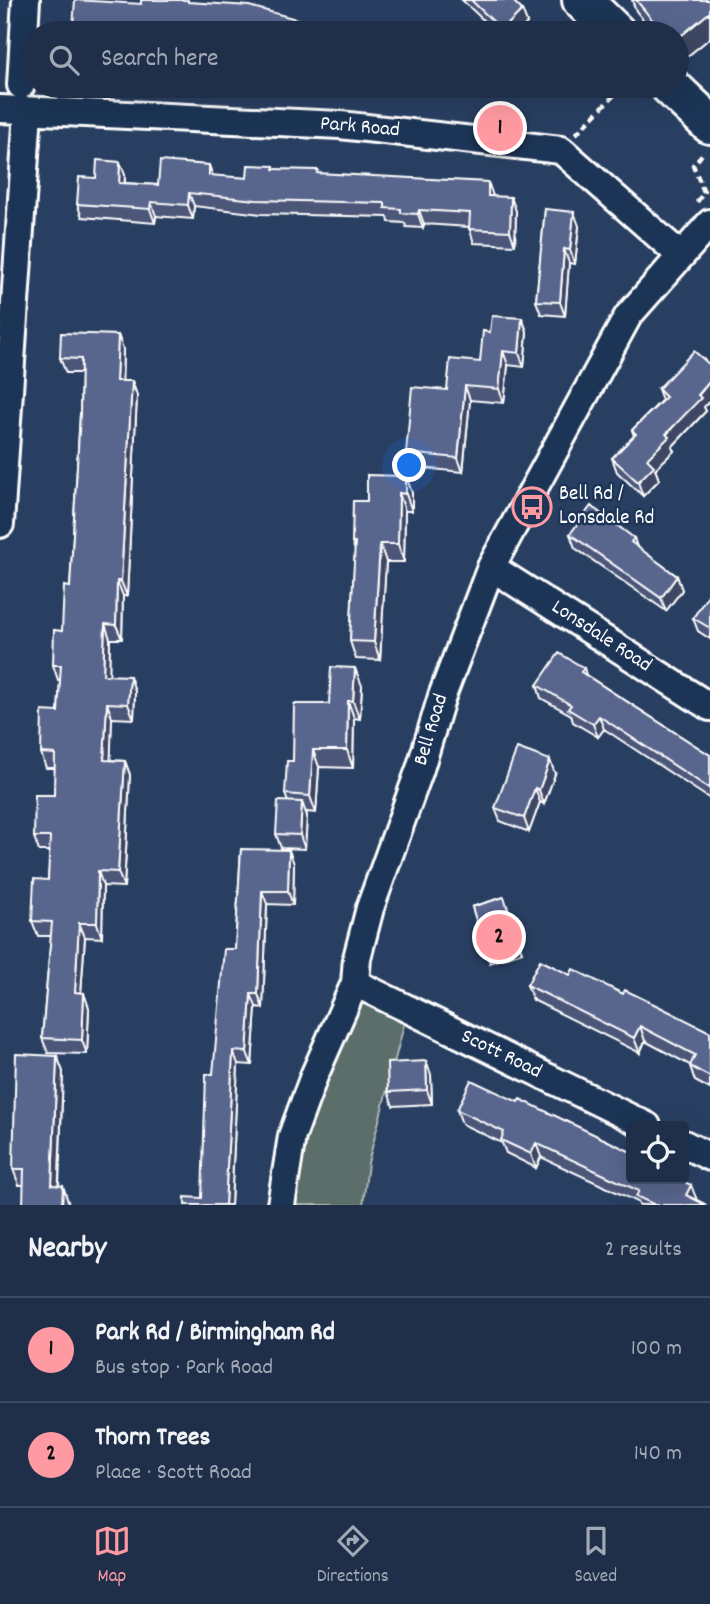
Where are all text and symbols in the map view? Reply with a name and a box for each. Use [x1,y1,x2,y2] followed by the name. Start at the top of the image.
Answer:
[21,21,689,98] search box
[45,41,83,79] icon: search
[101,41,219,78] text: Search here
[477,102,523,154] pin: 1
[319,110,401,146] street label: Park Road
[392,448,426,482] your location
[559,480,654,534] place label: Bell Rd / Lonsdale Rd
[511,486,553,528] bus stop icon: Bell Rd / Lonsdale Rd
[545,593,657,681] street label: Lonsdale Road
[407,691,457,769] street label: Bell Road
[476,911,522,963] pin: 2
[455,1023,547,1087] street label: Scott Road
[626,1121,689,1184] map controls
[626,1121,689,1184] button: locate
[28,1229,106,1272] text: Nearby
[605,1234,682,1267] text: 2 results
[95,1315,335,1352] text: Park Rd / Birmingham Rd
[48,1333,54,1366] text: 1
[631,1333,682,1366] text: 100 m
[95,1352,273,1385] text: Bus stop · Park Road
[95,1420,210,1457] text: Thorn Trees
[46,1438,56,1471] text: 2
[634,1438,682,1471] text: 140 m
[95,1457,252,1490] text: Place · Scott Road
[93,1522,131,1591] tab: Map
[317,1522,389,1591] tab: Directions
[575,1522,617,1591] tab: Saved

